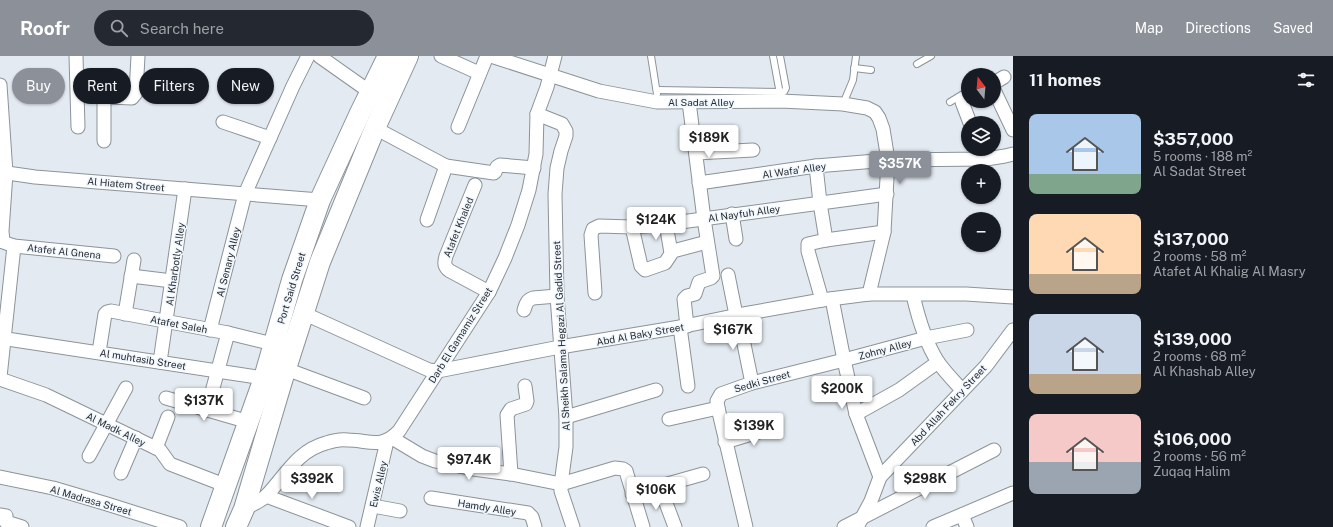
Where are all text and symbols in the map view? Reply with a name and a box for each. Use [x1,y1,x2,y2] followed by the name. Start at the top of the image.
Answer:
[94,10,374,46] search box
[20,17,70,39] text: Roofr
[108,17,130,39] icon: search
[140,20,224,37] text: Search here
[1135,20,1163,36] text: Map
[1185,20,1251,36] text: Directions
[1273,20,1313,36] text: Saved
[12,68,65,104] chip: Buy
[73,68,131,104] chip: Rent
[139,68,209,104] chip: Filters
[217,68,274,104] chip: New
[961,68,1001,108] north arrow
[961,68,1001,252] map controls
[1295,69,1317,91] icon: filters
[1029,70,1101,90] text: 11 homes
[668,96,735,108] street label: Al Sadat Alley
[961,116,1001,156] button: layers
[681,125,737,159] pin: $189K
[1153,129,1234,149] text: $357,000
[689,130,729,145] text: $189K
[1061,130,1109,178] icon: home
[1153,149,1252,164] text: 5 rooms · 188 m²
[872,151,928,185] pin: $357K
[878,156,922,171] text: $357K
[761,159,827,180] street label: Al Wafa' Alley
[961,164,1001,204] button: +
[1153,164,1246,179] text: Al Sadat Street
[87,175,165,193] street label: Al Hiatem Street
[440,195,476,259] street label: Atafet Khaled
[707,202,781,224] street label: Al Nayfuh Alley
[628,207,684,241] pin: $124K
[636,212,676,227] text: $124K
[961,212,1001,252] button: −
[163,221,187,306] street label: Al Kharbotly Alley
[214,225,243,298] street label: Al Senary Alley
[1153,229,1229,249] text: $137,000
[1061,230,1109,278] icon: home
[27,241,101,261] street label: Atafet Al Gnena
[550,241,572,431] street label: Al Sheikh Salama Hegazi Al Gadid Street
[1153,249,1246,264] text: 2 rooms · 58 m²
[274,251,308,325] street label: Port Said Street
[1153,264,1306,279] text: Atafet Al Khalig Al Masry
[426,285,495,385] street label: Darb El Gamamiz Street
[149,313,209,335] street label: Atafet Saleh
[705,317,761,351] pin: $167K
[595,320,685,348] street label: Abd Al Baky Street
[713,322,753,337] text: $167K
[1153,329,1232,349] text: $139,000
[1061,330,1109,378] icon: home
[857,336,914,362] street label: Zohny Alley
[99,346,187,372] street label: Al muhtasib Street
[1153,349,1246,364] text: 2 rooms · 68 m²
[907,362,989,448] street label: Abd Allah Fekry Street
[1153,364,1256,379] text: Al Khashab Alley
[732,367,792,395] street label: Sedki Street
[814,376,870,410] pin: $200K
[820,381,864,396] text: $200K
[176,388,232,422] pin: $137K
[184,393,224,408] text: $137K
[84,409,148,449] street label: Al Madk Alley
[726,413,782,447] pin: $139K
[734,418,774,433] text: $139K
[1153,429,1231,449] text: $106,000
[1061,430,1109,478] icon: home
[436,447,502,481] pin: $97.4K
[1153,449,1246,464] text: 2 rooms · 56 m²
[446,452,492,467] text: $97.4K
[367,459,389,508] street label: Ewis Alley
[1153,464,1230,479] text: Zuqaq Halim
[284,466,340,500] pin: $392K
[897,466,953,500] pin: $298K
[290,471,334,486] text: $392K
[903,471,947,486] text: $298K
[628,477,684,511] pin: $106K
[636,482,676,497] text: $106K
[49,483,133,517] street label: Al Madrasa Street
[457,496,518,518] street label: Hamdy Alley

